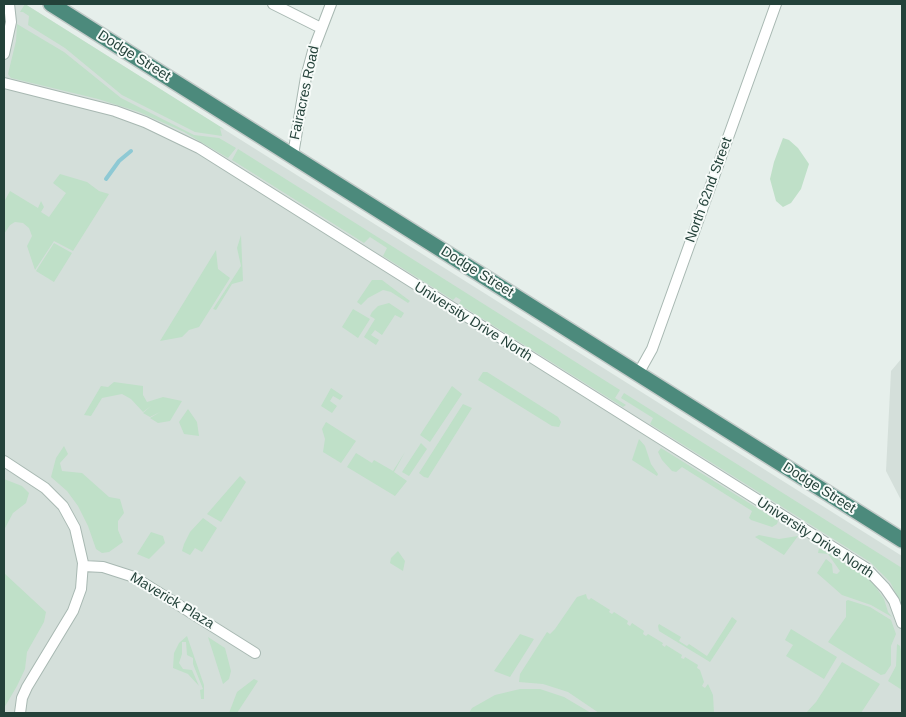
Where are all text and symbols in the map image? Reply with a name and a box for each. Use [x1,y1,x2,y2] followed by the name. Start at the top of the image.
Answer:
[95,27,173,85] street label: Dodge Street
[287,44,323,142] street label: Fairacres Road
[682,135,736,245] street label: North 62nd Street
[438,243,516,301] street label: Dodge Street
[411,279,535,365] street label: University Drive North
[780,459,858,517] street label: Dodge Street
[753,494,877,582] street label: University Drive North
[127,569,217,633] street label: Maverick Plaza

